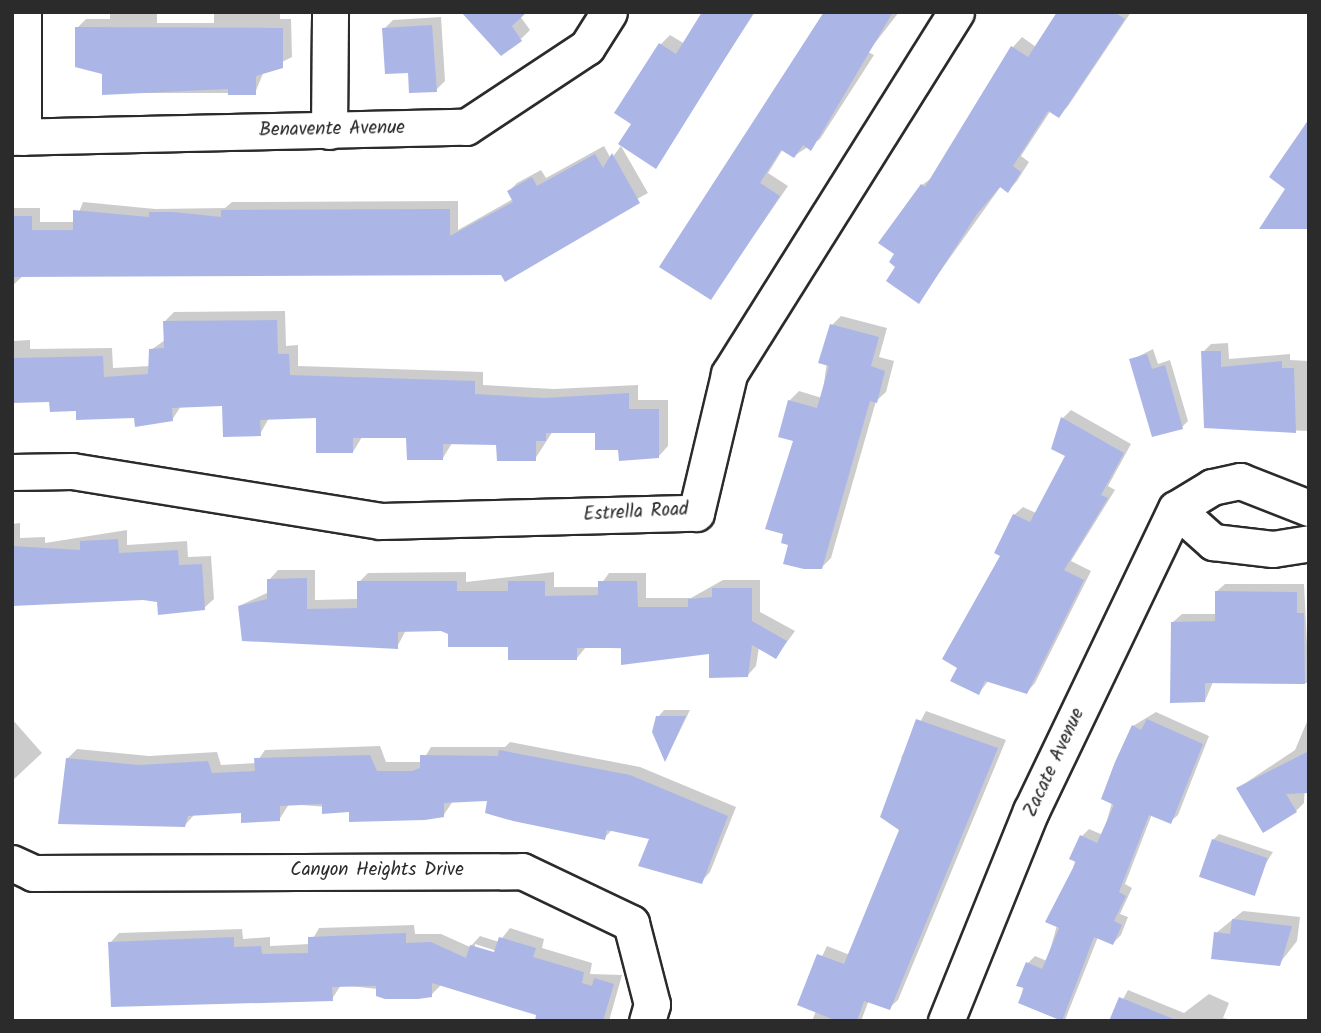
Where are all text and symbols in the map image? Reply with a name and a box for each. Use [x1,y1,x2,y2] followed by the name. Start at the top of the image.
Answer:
[259,117,405,143] street label: Benavente Avenue
[583,499,689,527] street label: Estrella Road
[1020,705,1090,821] street label: Zacate Avenue
[290,860,464,882] street label: Canyon Heights Drive

